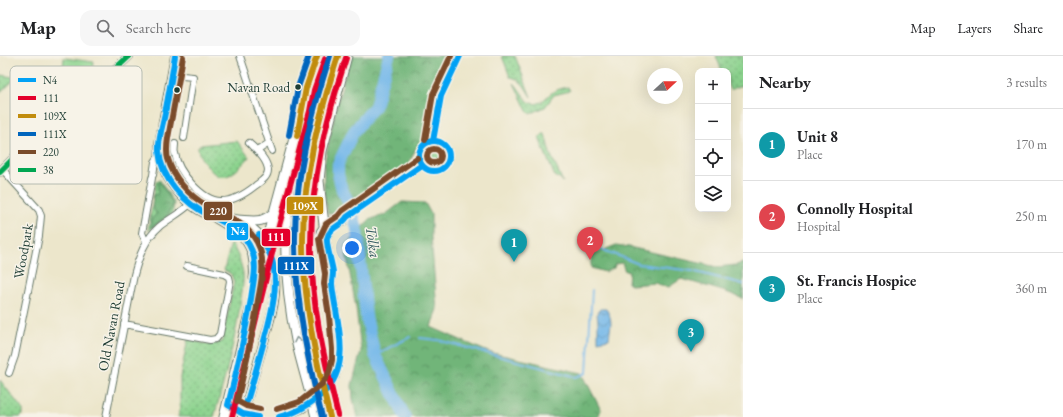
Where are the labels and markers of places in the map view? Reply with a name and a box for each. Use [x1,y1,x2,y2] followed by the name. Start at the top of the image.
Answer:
[227,79,290,96] place label: Navan Road
[293,82,303,92] marker: Navan Road
[172,85,182,95] unlabelled marker
[577,227,603,260] pin: 2
[501,229,527,262] pin: 1
[678,319,704,352] pin: 3

